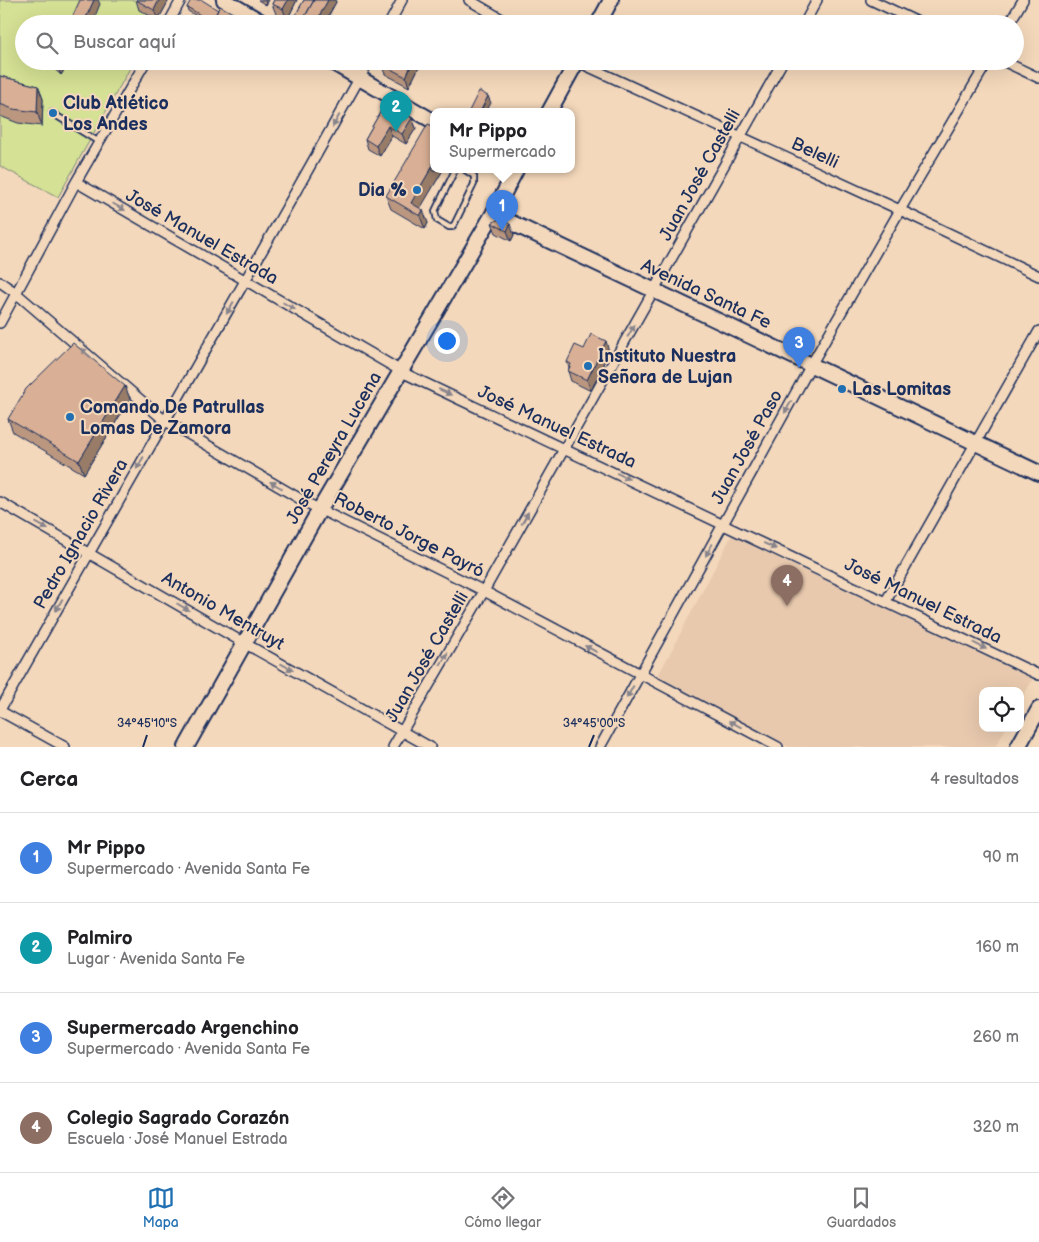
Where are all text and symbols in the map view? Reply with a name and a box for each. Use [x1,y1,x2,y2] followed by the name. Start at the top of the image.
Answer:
[15,15,1024,70] search box
[33,29,61,57] icon: search
[73,31,176,54] text: Buscar aquí
[380,91,412,132] pin: 2
[63,93,169,135] place label: Club Atlético Los Andes
[655,105,745,245] street label: Juan José Castelli
[47,107,59,119] marker: Club Atlético Los Andes
[430,108,575,173] popup
[331,114,340,127] one-way arrow
[449,120,527,143] text: Mr Pippo
[788,133,842,173] street label: Belelli
[449,143,556,162] text: Supermercado
[358,180,407,201] place label: Dia %
[411,184,423,196] marker: Dia %
[122,185,282,289] street label: José Manuel Estrada
[486,190,518,231] pin: 1
[111,203,126,211] one-way arrow
[638,255,775,333] street label: Avenida Santa Fe
[226,301,235,314] one-way arrow
[283,302,296,311] one-way arrow
[627,324,635,339] one-way arrow
[783,327,815,368] pin: 3
[434,328,460,354] your location
[598,346,736,388] place label: Instituto Nuestra Señora de Lujan
[81,347,93,359] one-way arrow
[582,360,594,372] marker: Instituto Nuestra Señora de Lujan
[282,368,386,528] street label: José Pereyra Lucena
[852,379,951,400] place label: Las Lomitas
[474,381,640,473] street label: José Manuel Estrada
[836,383,848,395] marker: Las Lomitas
[707,386,787,508] street label: Juan José Paso
[438,388,452,396] one-way arrow
[80,397,265,439] place label: Comando De Patrullas Lomas De Zamora
[784,400,792,415] one-way arrow
[64,411,76,423] marker: Comando De Patrullas Lomas De Zamora
[29,455,133,613] street label: Pedro Ignacio Rivera
[135,457,144,470] one-way arrow
[616,473,630,481] one-way arrow
[270,480,283,489] one-way arrow
[330,488,488,582] street label: Roberto Jorge Payró
[521,511,529,526] one-way arrow
[35,522,50,530] one-way arrow
[705,542,713,557] one-way arrow
[763,542,777,550] one-way arrow
[841,554,1005,648] street label: José Manuel Estrada
[771,565,803,606] pin: 4
[158,567,288,655] street label: Antonio Mentruyt
[381,588,473,726] street label: Juan José Castelli
[55,598,64,611] one-way arrow
[176,603,190,612] one-way arrow
[973,642,987,650] one-way arrow
[584,644,598,653] one-way arrow
[440,653,449,666] one-way arrow
[280,663,294,671] one-way arrow
[626,685,635,698] one-way arrow
[979,687,1024,732] map controls
[979,687,1024,732] button: locate
[117,716,177,731] text: 34°45'10"S
[563,716,625,731] text: 34°45'00"S
[728,720,742,728] one-way arrow
[20,767,78,792] text: Cerca
[930,770,1019,789] text: 4 resultados
[67,837,145,860] text: Mr Pippo
[33,848,39,867] text: 1
[983,848,1019,867] text: 90 m
[67,860,310,879] text: Supermercado · Avenida Santa Fe
[67,927,133,950] text: Palmiro
[31,938,41,957] text: 2
[976,938,1019,957] text: 160 m
[67,950,245,969] text: Lugar · Avenida Santa Fe
[67,1017,299,1040] text: Supermercado Argenchino
[31,1028,41,1047] text: 3
[973,1028,1019,1047] text: 260 m
[67,1040,310,1059] text: Supermercado · Avenida Santa Fe
[67,1107,289,1130] text: Colegio Sagrado Corazón
[31,1118,41,1137] text: 4
[973,1118,1019,1137] text: 320 m
[67,1130,288,1149] text: Escuela · José Manuel Estrada
[143,1184,179,1231] tab: Mapa
[464,1184,541,1231] tab: Cómo llegar
[826,1184,896,1231] tab: Guardados

